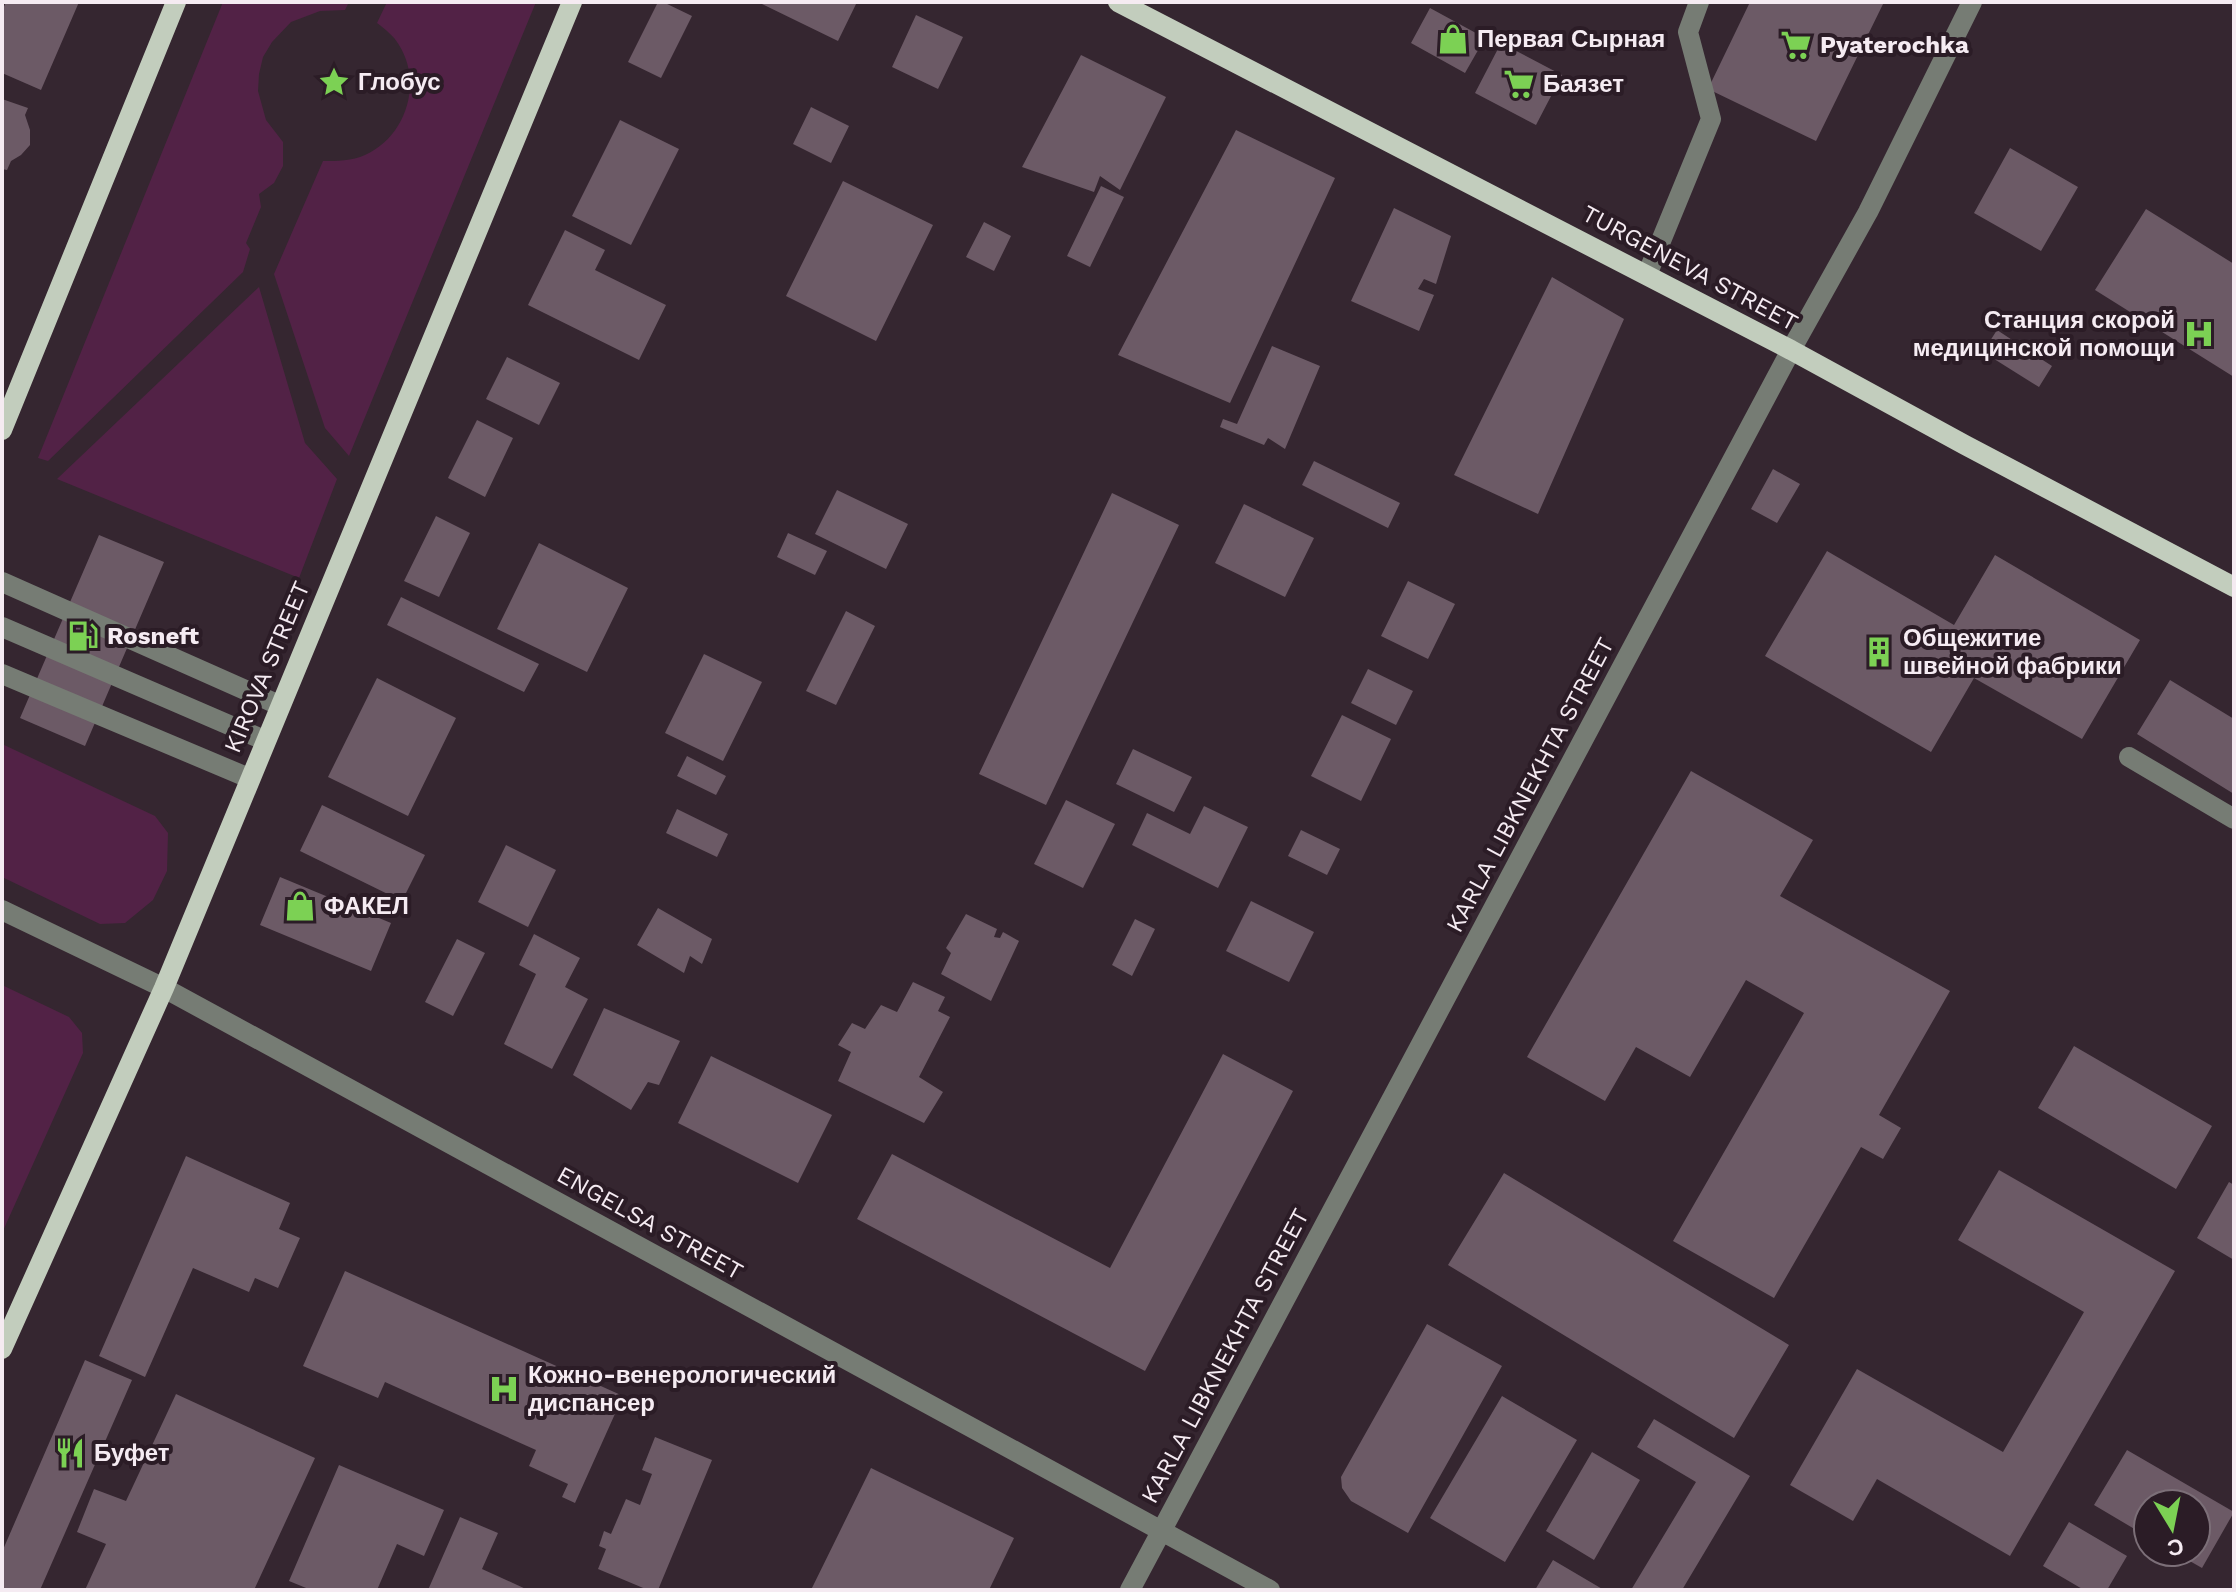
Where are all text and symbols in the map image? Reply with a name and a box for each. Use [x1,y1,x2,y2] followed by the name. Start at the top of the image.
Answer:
[1436,22,1470,56] shop icon: Первая Сырная
[1477,25,1665,53] place label: Первая Сырная
[1779,28,1813,62] supermarket icon: Pyaterochka
[1820,31,1969,59] place label: Pyaterochka
[317,65,351,99] place icon: Глобус
[1502,67,1536,101] supermarket icon: Баязет
[358,68,441,96] place label: Глобус
[1543,70,1624,98] place label: Баязет
[1577,199,1803,337] street label: TURGENEVA STREET
[1913,306,2175,362] place label: Станция скорой медицинской помощи
[2182,317,2216,351] hospital icon: Станция скорой медицинской помощи
[218,577,316,757] street label: KIROVA STREET
[66,619,100,653] fuel station icon: Rosneft
[107,622,199,650] place label: Rosneft
[1903,624,2122,680] place label: Общежитие швейной фабрики
[1440,633,1620,937] street label: KARLA LIBKNEKHTA STREET
[1862,635,1896,669] building icon: Общежитие швейной фабрики
[283,889,317,923] shop icon: ФАКЕЛ
[324,892,409,920] place label: ФАКЕЛ
[552,1160,748,1286] street label: ENGELSA STREET
[1135,1204,1315,1508] street label: KARLA LIBKNEKHTA STREET
[528,1361,836,1417] place label: Кожно-венерологический диспансер
[487,1372,521,1406] hospital icon: Кожно-венерологический диспансер
[53,1436,87,1470] restaurant icon: Буфет
[94,1439,170,1467] place label: Буфет
[2132,1488,2212,1568] north arrow
[2165,1534,2185,1561] text: С

